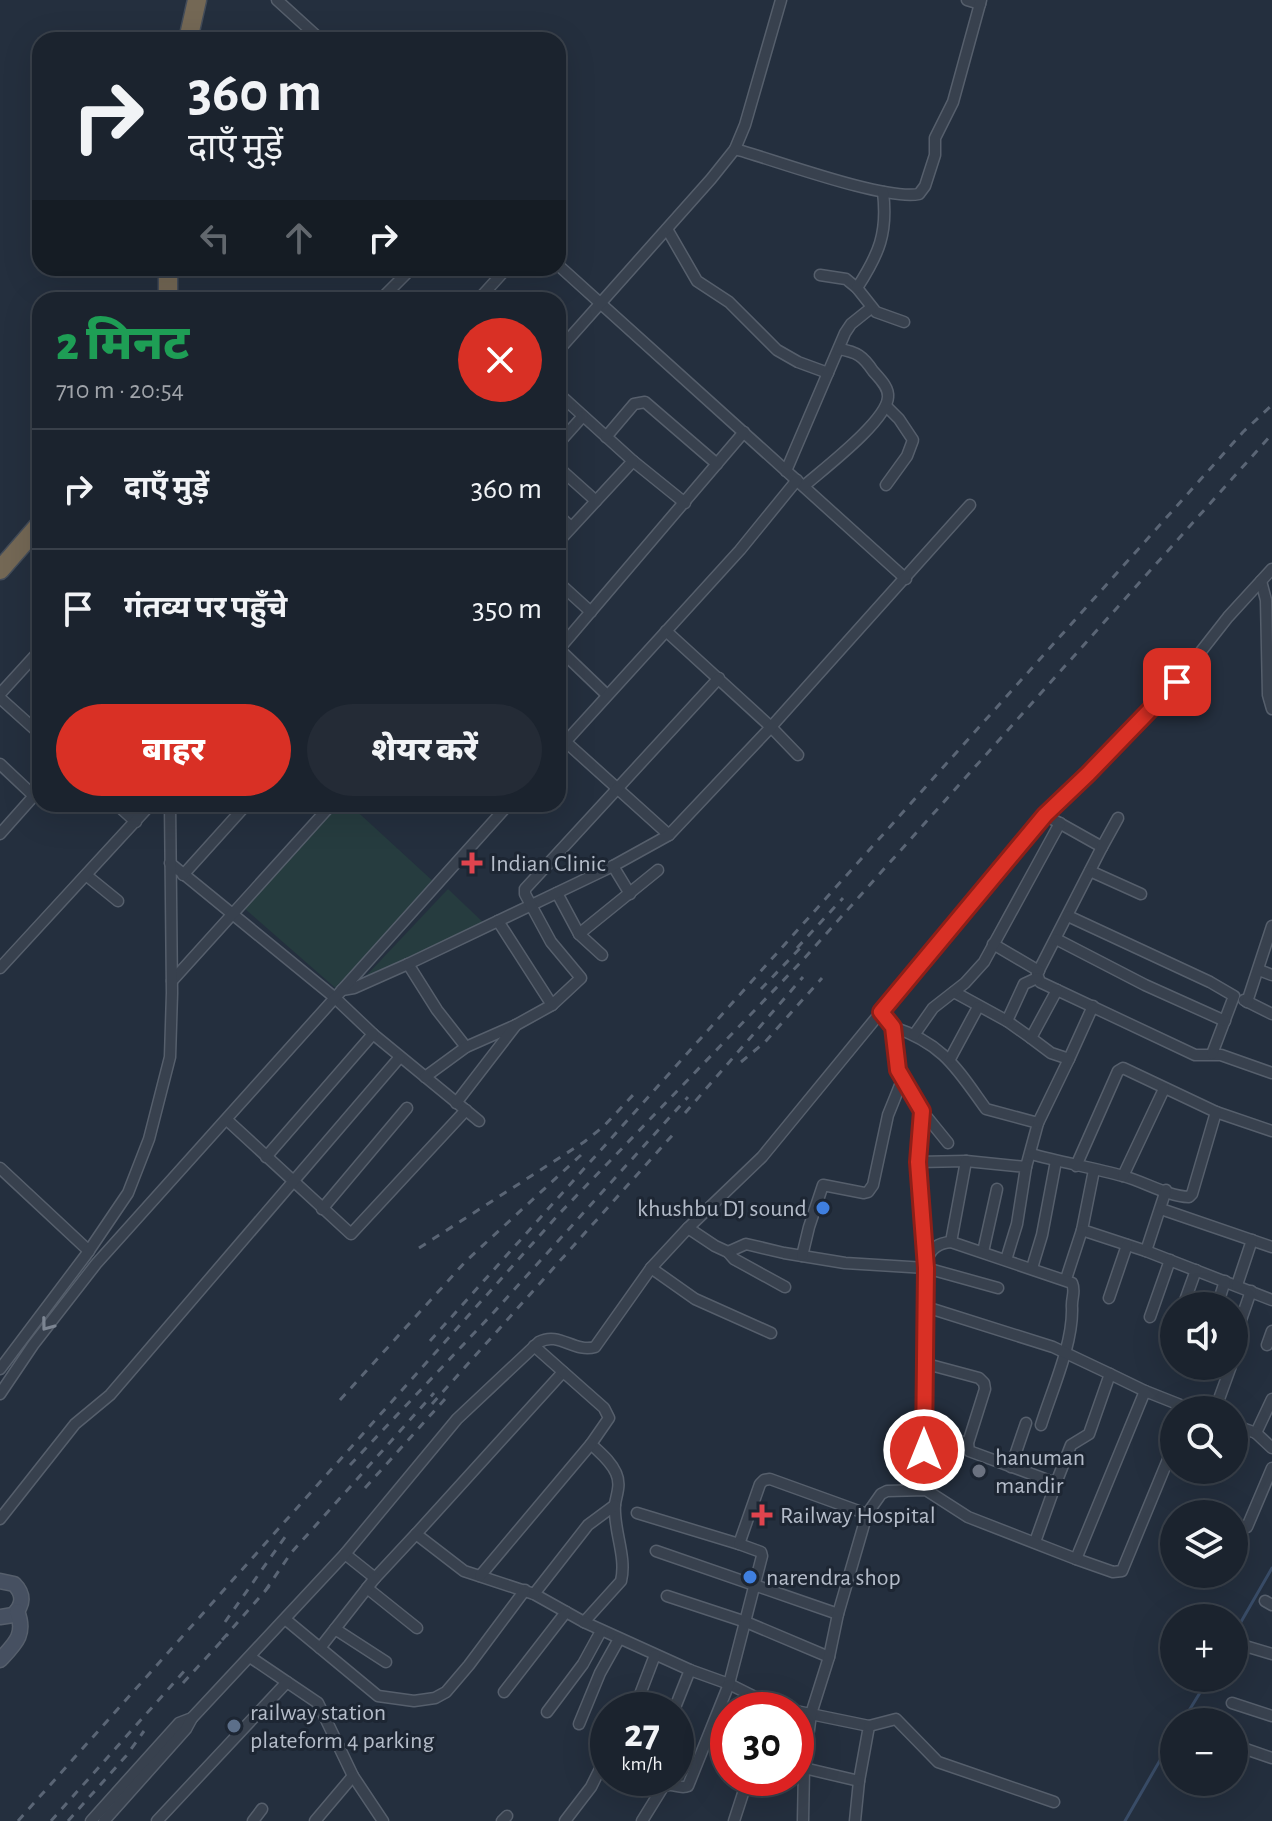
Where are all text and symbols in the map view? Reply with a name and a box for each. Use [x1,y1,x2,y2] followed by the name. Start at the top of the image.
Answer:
[56,64,160,168] icon: right
[188,65,322,121] text: 360 m
[188,130,283,166] text: दाएँ मुड़ें
[193,216,237,260] icon: left
[277,216,321,260] icon: ahead
[361,216,405,260] icon: right
[458,318,542,402] button: close
[56,321,189,369] text: 2 मिनट
[56,377,184,403] text: 710 m · 20:54
[56,467,100,511] icon: right
[124,473,209,503] text: दाएँ मुड़ें
[471,474,542,504] text: 360 m
[56,587,100,631] icon: arrive
[124,593,287,623] text: गंतव्य पर पहुँचे
[472,594,542,624] text: 350 m
[1143,648,1211,716] pin
[1155,660,1199,704] icon: arrive
[56,704,291,796] button: बाहर
[307,704,542,796] button: शेयर करें
[461,852,483,874] marker: Indian Clinic
[490,852,606,876] place label: Indian Clinic
[637,1197,807,1221] place label: khushbu DJ sound
[814,1199,832,1217] marker: khushbu DJ sound
[1160,1292,1248,1796] map controls
[1160,1292,1248,1380] button: sound
[43,1317,57,1331] one-way arrow
[1160,1396,1248,1484] button: search
[882,1408,966,1492] position arrow
[995,1446,1085,1498] place label: hanuman mandir
[970,1462,988,1480] marker: hanuman mandir
[1160,1500,1248,1588] button: layers
[751,1504,773,1526] marker: Railway Hospital
[780,1504,936,1528] place label: Railway Hospital
[766,1566,901,1590] place label: narendra shop
[741,1568,759,1586] marker: narendra shop
[1160,1604,1248,1692] button: +
[710,1692,814,1796] speed limit sign: 30
[250,1701,434,1753] place label: railway station plateform 4 parking
[1160,1708,1248,1796] button: −
[624,1714,660,1754] text: 27
[225,1717,243,1735] marker: railway station plateform 4 parking
[621,1754,663,1774] text: km/h

